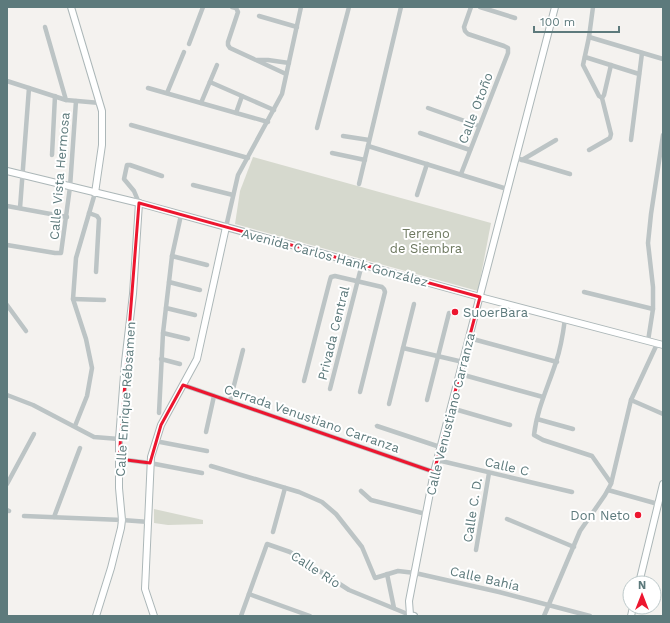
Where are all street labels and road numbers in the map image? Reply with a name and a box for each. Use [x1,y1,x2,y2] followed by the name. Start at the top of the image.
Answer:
[455,70,496,146] street label: Calle Otoño
[46,111,73,240] street label: Calle Vista Hermosa
[240,225,430,290] street label: Avenida Carlos Hank González
[315,284,352,382] street label: Privada Central
[113,321,138,477] street label: Calle Enrique Rébsamen
[423,331,478,497] street label: Calle Venustiano Carranza
[222,381,402,456] street label: Cerrada Venustiano Carranza
[483,454,531,479] street label: Calle C
[460,477,485,543] street label: Calle C. D.
[288,548,343,591] street label: Calle Río
[449,563,522,594] street label: Calle Bahía

